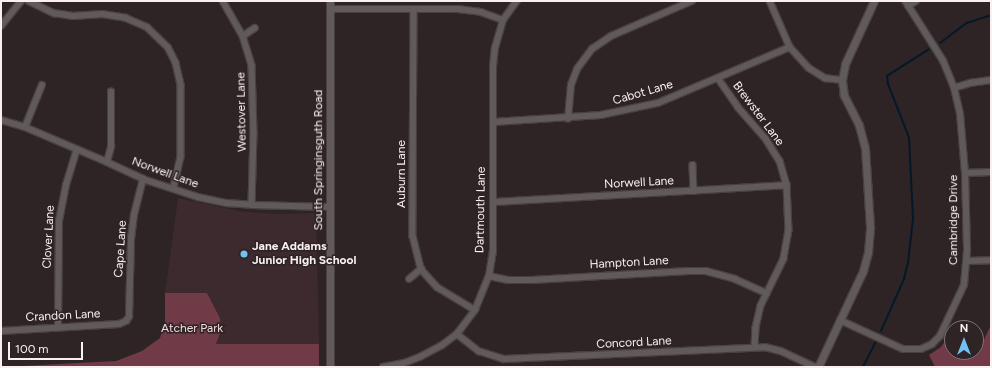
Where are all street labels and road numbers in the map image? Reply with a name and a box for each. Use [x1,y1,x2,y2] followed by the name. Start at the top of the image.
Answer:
[234,72,250,152] street label: Westover Lane
[611,78,675,108] street label: Cabot Lane
[729,79,787,149] street label: Brewster Lane
[312,90,326,230] street label: South Springinsguth Road
[395,140,409,208] street label: Auburn Lane
[130,154,200,192] street label: Norwell Lane
[473,167,489,253] street label: Dartmouth Lane
[604,174,674,192] street label: Norwell Lane
[947,175,961,265] street label: Cambridge Drive
[40,205,58,269] street label: Clover Lane
[112,220,130,278] street label: Cape Lane
[589,254,669,272] street label: Hampton Lane
[25,307,101,325] street label: Crandon Lane
[596,334,672,352] street label: Concord Lane

